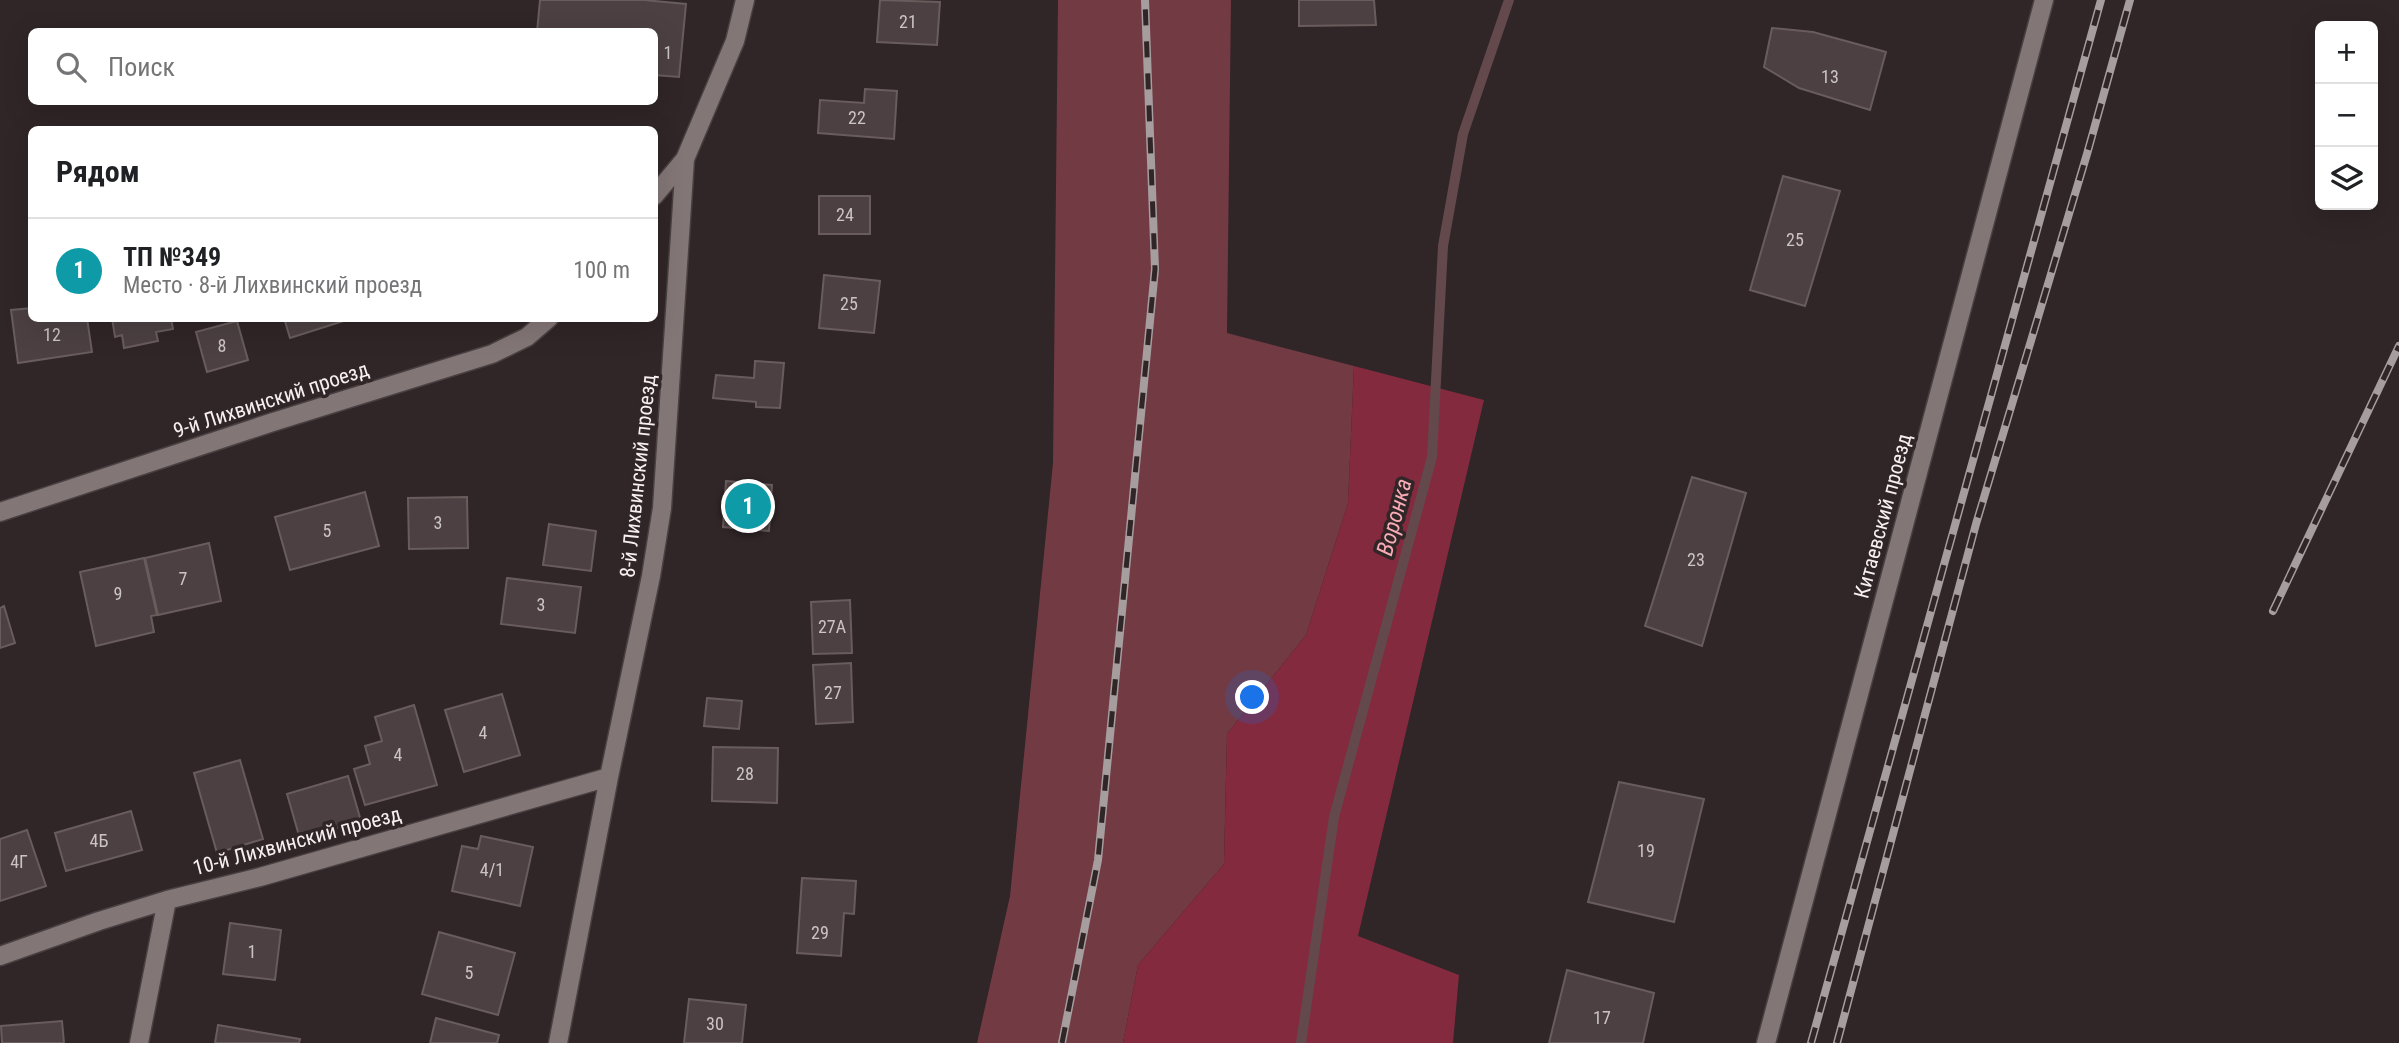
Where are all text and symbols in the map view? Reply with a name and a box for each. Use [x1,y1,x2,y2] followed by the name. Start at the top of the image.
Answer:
[899,11,917,32] house number: 21
[2315,21,2378,210] map controls
[2315,21,2378,84] button: +
[28,28,658,105] search box
[664,42,672,63] house number: 1
[52,48,90,86] icon: search
[108,52,175,82] text: Поиск
[1821,66,1839,87] house number: 13
[2315,84,2378,147] button: −
[848,107,866,128] house number: 22
[2315,147,2378,210] button: layers
[56,154,140,189] text: Рядом
[836,204,854,225] house number: 24
[1786,229,1804,250] house number: 25
[123,242,221,272] text: ТП №349
[73,257,85,284] text: 1
[573,257,630,284] text: 100 m
[123,272,422,299] text: Место · 8-й Лихвинский проезд
[840,293,858,314] house number: 25
[43,324,61,345] house number: 12
[218,335,226,356] house number: 8
[170,357,372,443] street label: 9-й Лихвинский проезд
[615,373,661,579] street label: 8-й Лихвинский проезд
[1849,431,1917,601] street label: Китаевский проезд
[1371,476,1418,558] water label: Воронка
[725,480,771,532] pin: 1
[434,512,442,533] house number: 3
[323,520,332,541] house number: 5
[1687,549,1705,570] house number: 23
[179,568,188,589] house number: 7
[114,583,122,604] house number: 9
[537,594,545,615] house number: 3
[818,616,847,637] house number: 27А
[1235,680,1269,714] your location
[824,682,842,703] house number: 27
[479,722,488,743] house number: 4
[394,744,403,765] house number: 4
[736,763,754,784] house number: 28
[190,802,404,880] street label: 10-й Лихвинский проезд
[90,830,108,851] house number: 4Б
[1637,840,1655,861] house number: 19
[10,851,28,872] house number: 4Г
[480,859,504,880] house number: 4/1
[811,922,829,943] house number: 29
[248,941,256,962] house number: 1
[465,962,474,983] house number: 5
[1593,1007,1611,1028] house number: 17
[706,1013,724,1034] house number: 30

